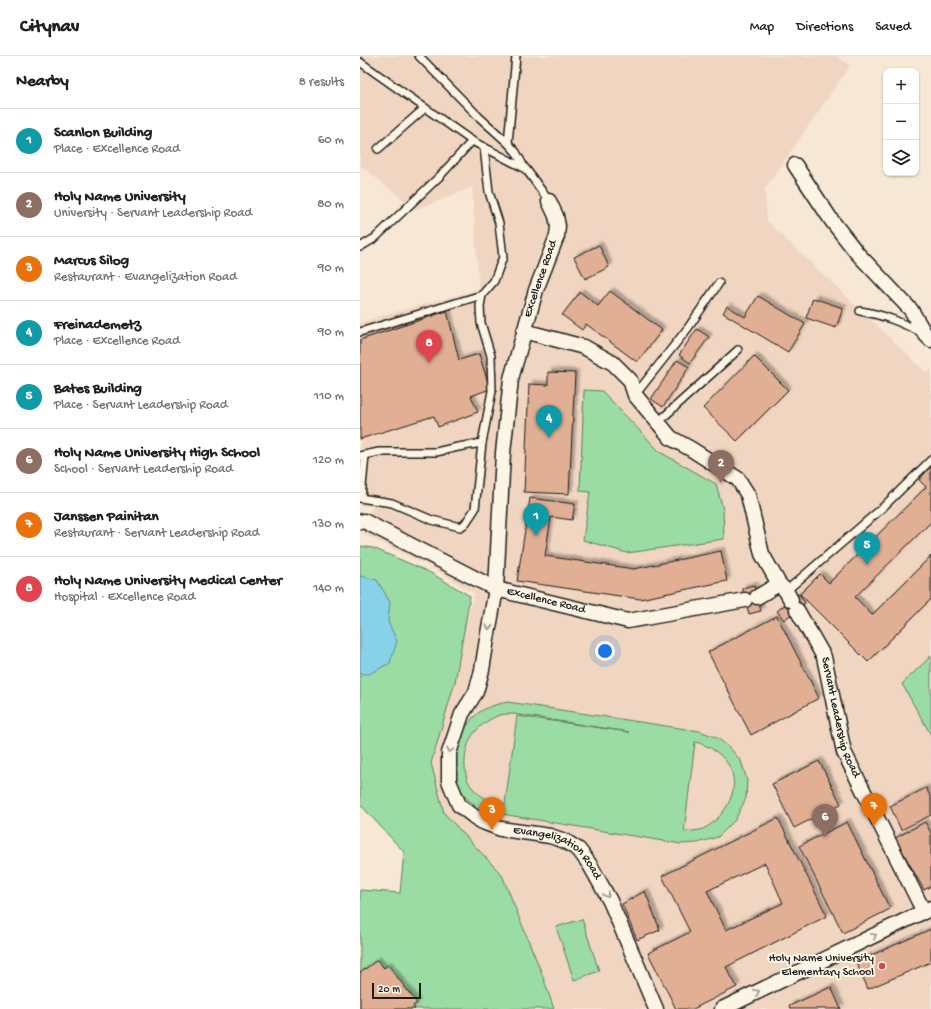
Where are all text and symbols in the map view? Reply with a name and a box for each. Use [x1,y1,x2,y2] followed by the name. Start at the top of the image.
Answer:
[20,16,79,39] text: Citynav
[750,19,774,36] text: Map
[796,19,853,36] text: Directions
[875,19,911,36] text: Saved
[883,68,919,176] map controls
[883,68,919,104] button: +
[16,72,69,92] text: Nearby
[299,75,344,90] text: 8 results
[883,104,919,140] button: −
[54,124,152,142] text: Scanlon Building
[26,133,32,148] text: 1
[318,133,344,148] text: 60 m
[883,140,919,176] button: layers
[54,142,180,157] text: Place · Excellence Road
[54,188,186,206] text: Holy Name University
[26,197,32,212] text: 2
[317,197,344,212] text: 80 m
[54,206,252,221] text: University · Servant Leadership Road
[521,238,561,319] street label: Excellence Road
[54,252,129,270] text: Marcus Silog
[26,261,32,276] text: 3
[318,261,344,276] text: 90 m
[54,270,237,285] text: Restaurant · Evangelization Road
[54,316,141,334] text: Freinademetz
[26,325,32,340] text: 4
[318,325,344,340] text: 90 m
[416,330,442,363] pin: 8
[54,334,180,349] text: Place · Excellence Road
[54,380,142,398] text: Bates Building
[26,389,32,404] text: 5
[314,389,344,404] text: 110 m
[54,398,228,413] text: Place · Servant Leadership Road
[536,405,562,438] pin: 4
[54,444,260,462] text: Holy Name University High School
[708,450,734,483] pin: 2
[26,453,32,468] text: 6
[313,453,344,468] text: 120 m
[54,462,233,477] text: School · Servant Leadership Road
[523,503,549,536] pin: 1
[54,508,159,526] text: Janssen Painitan
[26,517,32,532] text: 7
[312,517,344,532] text: 130 m
[54,526,259,541] text: Restaurant · Servant Leadership Road
[854,532,880,565] pin: 5
[54,572,282,590] text: Holy Name University Medical Center
[25,581,33,596] text: 8
[313,581,344,596] text: 140 m
[505,585,588,618] street label: Excellence Road
[54,590,195,605] text: Hospital · Excellence Road
[486,624,494,630] one-way arrow
[595,641,615,661] your location
[817,656,863,781] street label: Servant Leadership Road
[447,747,455,753] one-way arrow
[861,793,887,826] pin: 7
[479,797,505,830] pin: 3
[812,804,838,837] pin: 6
[512,824,604,883] street label: Evangelization Road
[602,891,610,899] one-way arrow
[870,933,877,941] one-way arrow
[769,952,874,980] place label: Holy Name University Elementary School
[877,961,887,971] marker: Holy Name University Elementary School
[372,981,421,1000] scale bar
[378,984,400,996] text: 20 m
[752,989,760,997] one-way arrow

